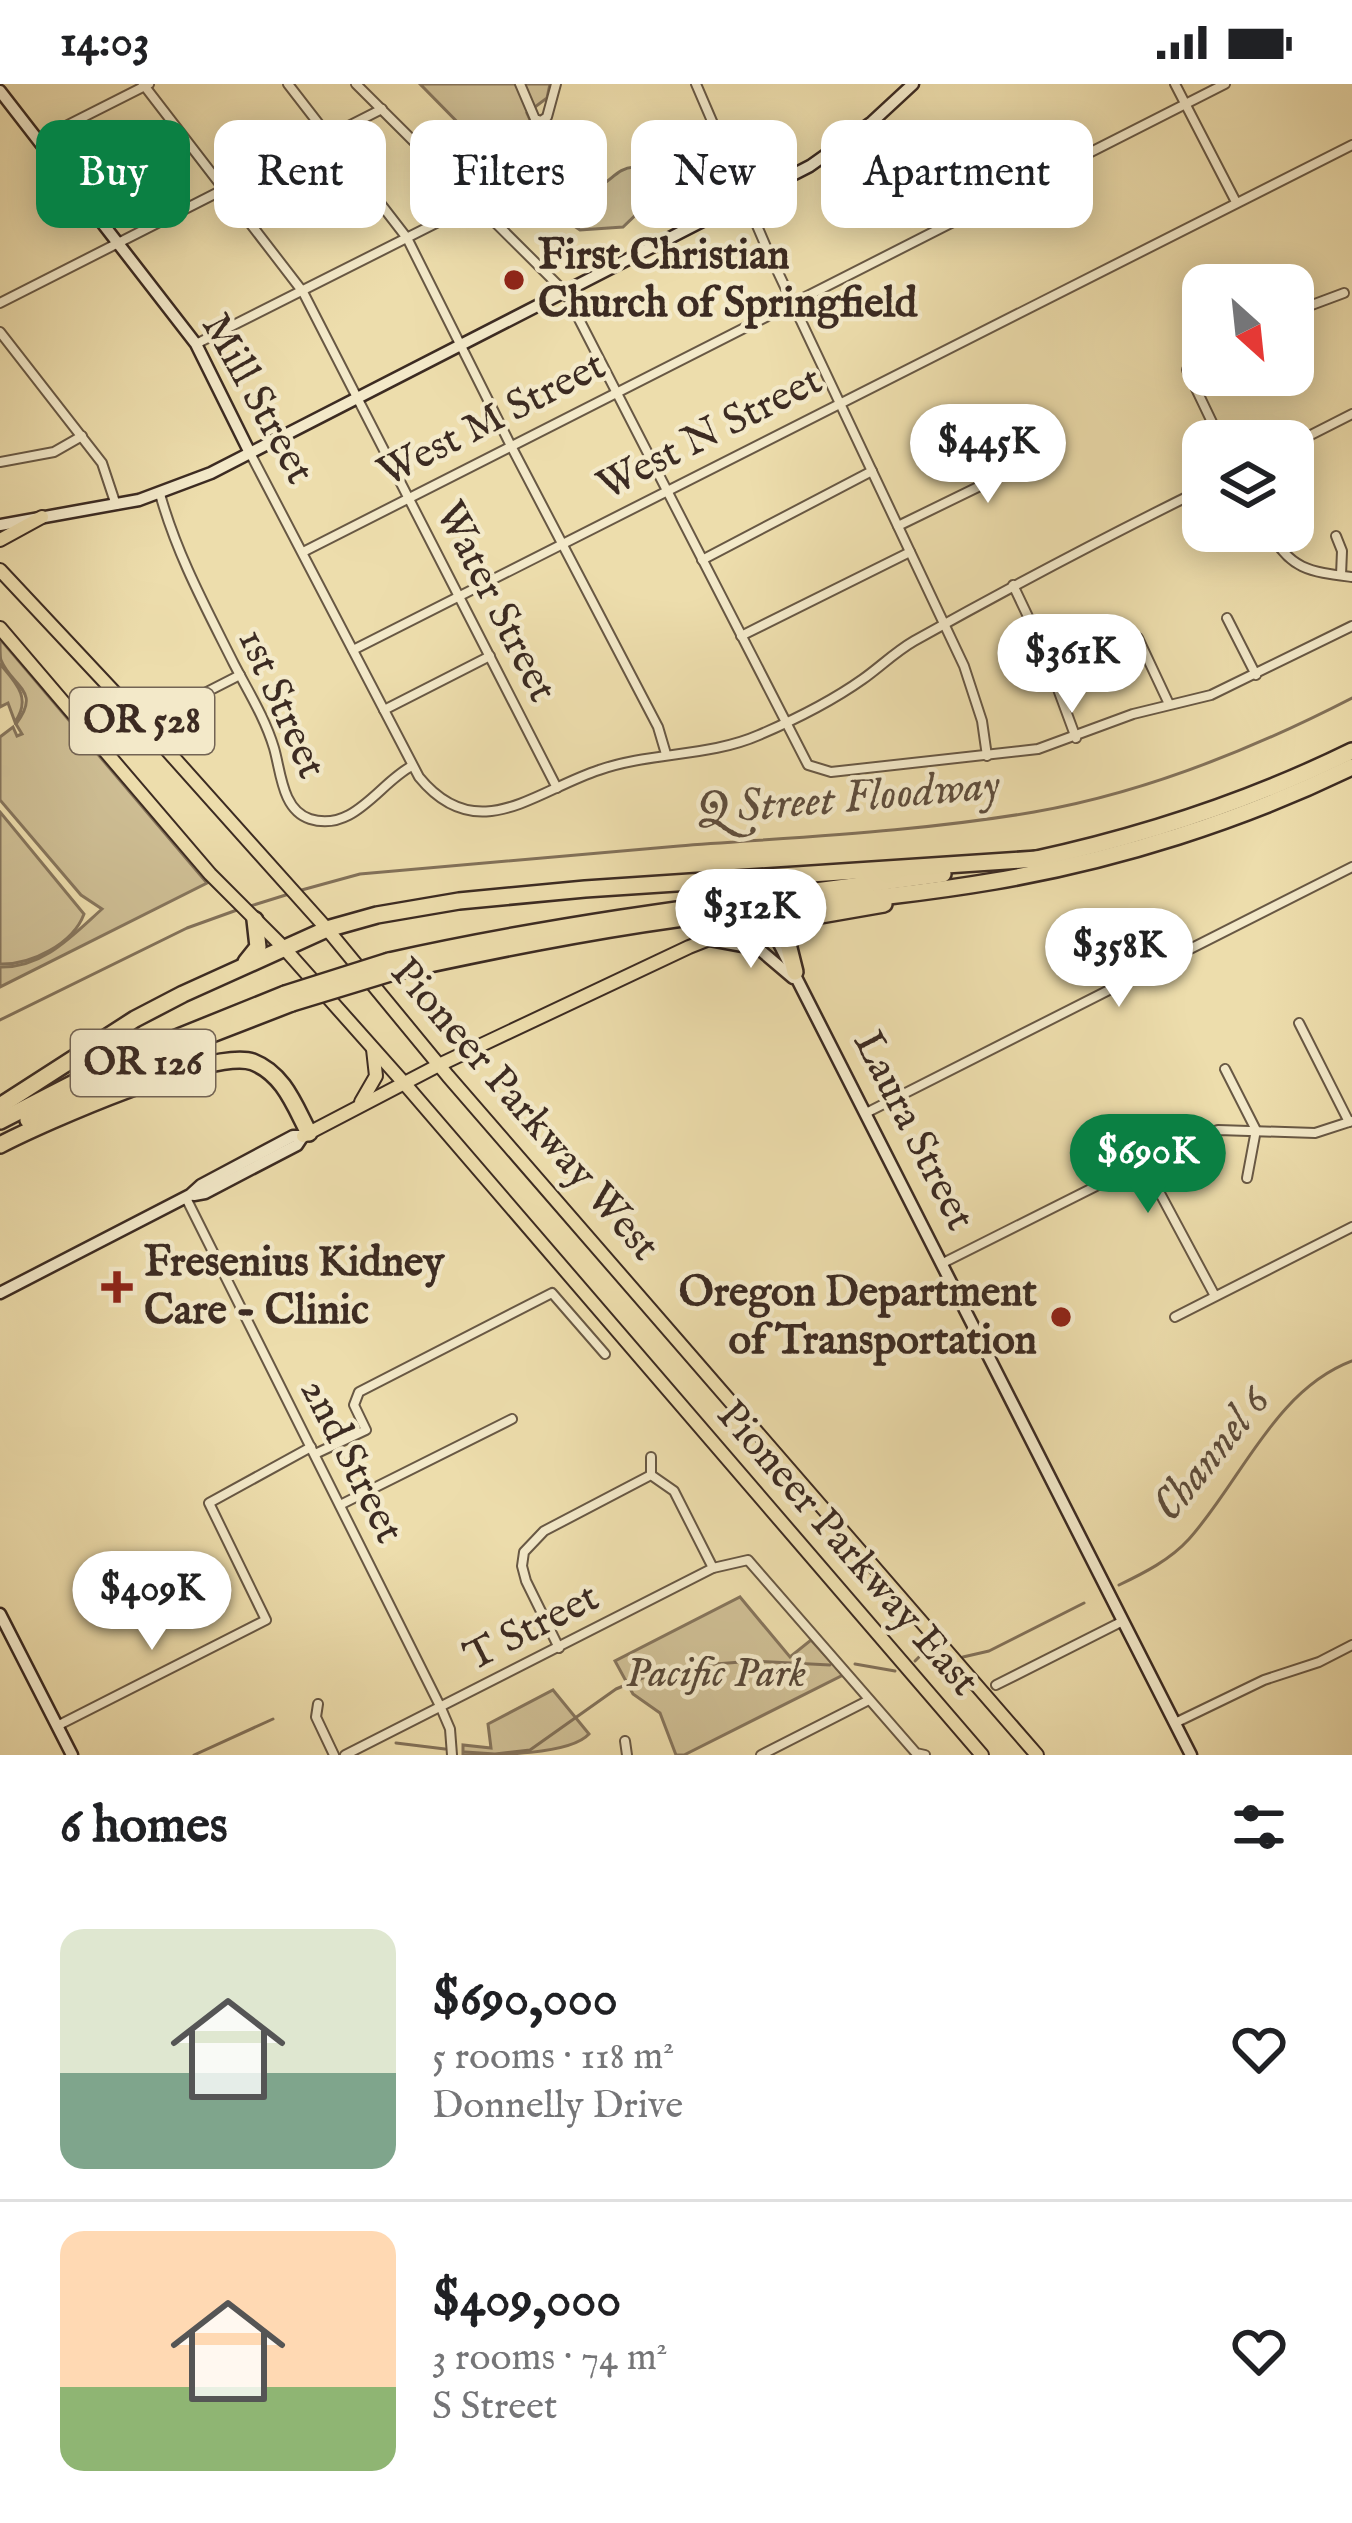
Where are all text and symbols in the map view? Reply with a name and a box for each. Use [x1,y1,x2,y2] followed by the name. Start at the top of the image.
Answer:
[60,14,150,71] text: 14:03
[36,120,190,228] chip: Buy
[214,120,386,228] chip: Rent
[410,120,607,228] chip: Filters
[631,120,797,228] chip: New
[821,120,1093,228] chip: Apartment
[538,230,919,331] place label: First Christian Church of Springfield
[1182,264,1314,396] north arrow
[1182,264,1314,552] map controls
[501,267,527,293] marker: First Christian Church of Springfield
[188,304,326,494] street label: Mill Street
[369,340,615,500] street label: West M Street
[589,355,831,513] street label: West N Street
[904,404,1072,506] pin: $445K
[937,418,1039,467] text: $445K
[1182,420,1314,552] button: layers
[422,493,568,711] street label: Water Street
[988,614,1156,716] pin: $361K
[225,621,337,787] street label: 1st Street
[1024,628,1120,677] text: $361K
[70,688,214,754] road number: OR 528
[694,757,1003,841] water label: Q Street Floodway
[667,869,835,971] pin: $312K
[702,883,800,932] text: $312K
[1035,908,1203,1010] pin: $358K
[1072,922,1166,971] text: $358K
[378,948,670,1272] street label: Pioneer Parkway West
[840,1022,986,1240] street label: Laura Street
[71,1030,215,1096] road number: OR 126
[1064,1114,1232,1216] pin: $690K
[1097,1128,1199,1177] text: $690K
[144,1237,445,1338] place label: Fresenius Kidney Care - Clinic
[679,1267,1038,1368] place label: Oregon Department of Transportation
[101,1271,133,1303] marker: Fresenius Kidney Care - Clinic
[1048,1304,1074,1330] marker: Oregon Department of Transportation
[287,1370,415,1552] street label: 2nd Street
[1140,1374,1284,1533] water label: Channel 6
[704,1390,990,1708] street label: Pioneer Parkway East
[68,1551,236,1653] pin: $409K
[99,1565,205,1614] text: $409K
[456,1572,608,1684] street label: T Street
[626,1648,806,1701] park label: Pacific Park
[1226,1794,1292,1860] icon: filters
[60,1795,228,1860] text: 6 homes
[432,1968,618,2033] text: $690,000
[156,1977,300,2121] icon: home
[1226,2016,1292,2082] icon: heart
[432,2033,674,2082] text: 5 rooms · 118 m²
[432,2082,683,2131] text: Donnelly Drive
[432,2269,621,2334] text: $409,000
[156,2279,300,2423] icon: home
[1226,2318,1292,2384] icon: heart
[432,2334,668,2383] text: 3 rooms · 74 m²
[432,2383,557,2432] text: S Street

